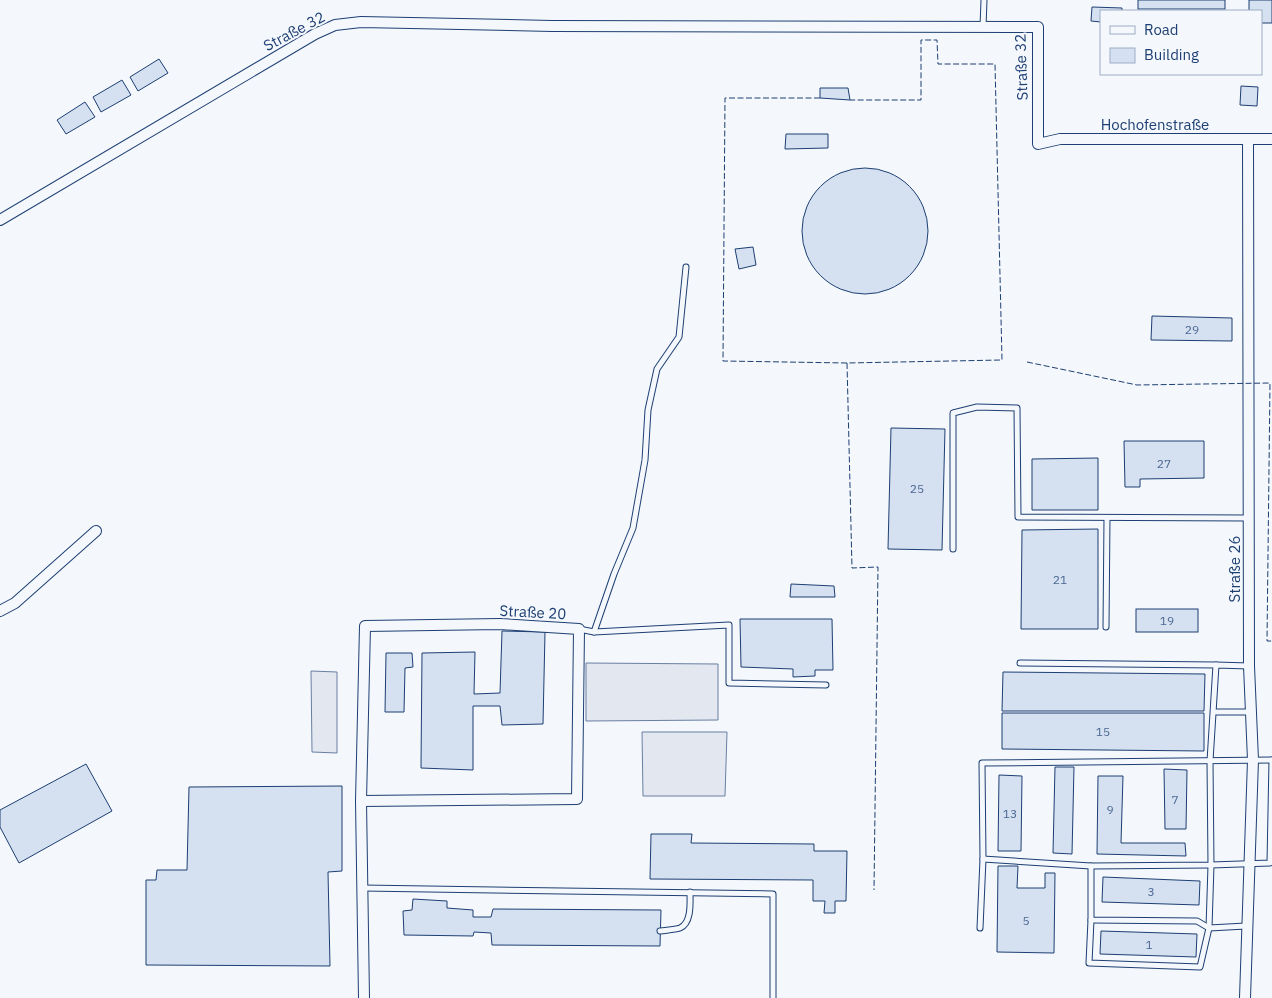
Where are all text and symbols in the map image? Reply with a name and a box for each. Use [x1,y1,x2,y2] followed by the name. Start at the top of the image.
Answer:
[260,7,328,55] street label: Straße 32
[1100,10,1262,75] legend
[1144,20,1179,39] text: Road
[1010,33,1032,101] street label: Straße 32
[1144,45,1199,64] text: Building
[1101,115,1209,134] street label: Hochofenstraße
[1185,322,1199,337] house number: 29
[1157,456,1171,471] house number: 27
[910,481,924,496] house number: 25
[1225,536,1244,602] street label: Straße 26
[1053,572,1067,587] house number: 21
[499,601,567,623] street label: Straße 20
[1160,613,1174,628] house number: 19
[1096,724,1110,739] house number: 15
[1171,792,1179,807] house number: 7
[1106,802,1114,817] house number: 9
[1003,806,1017,821] house number: 13
[1147,884,1155,899] house number: 3
[1022,913,1030,928] house number: 5
[1145,937,1153,952] house number: 1

